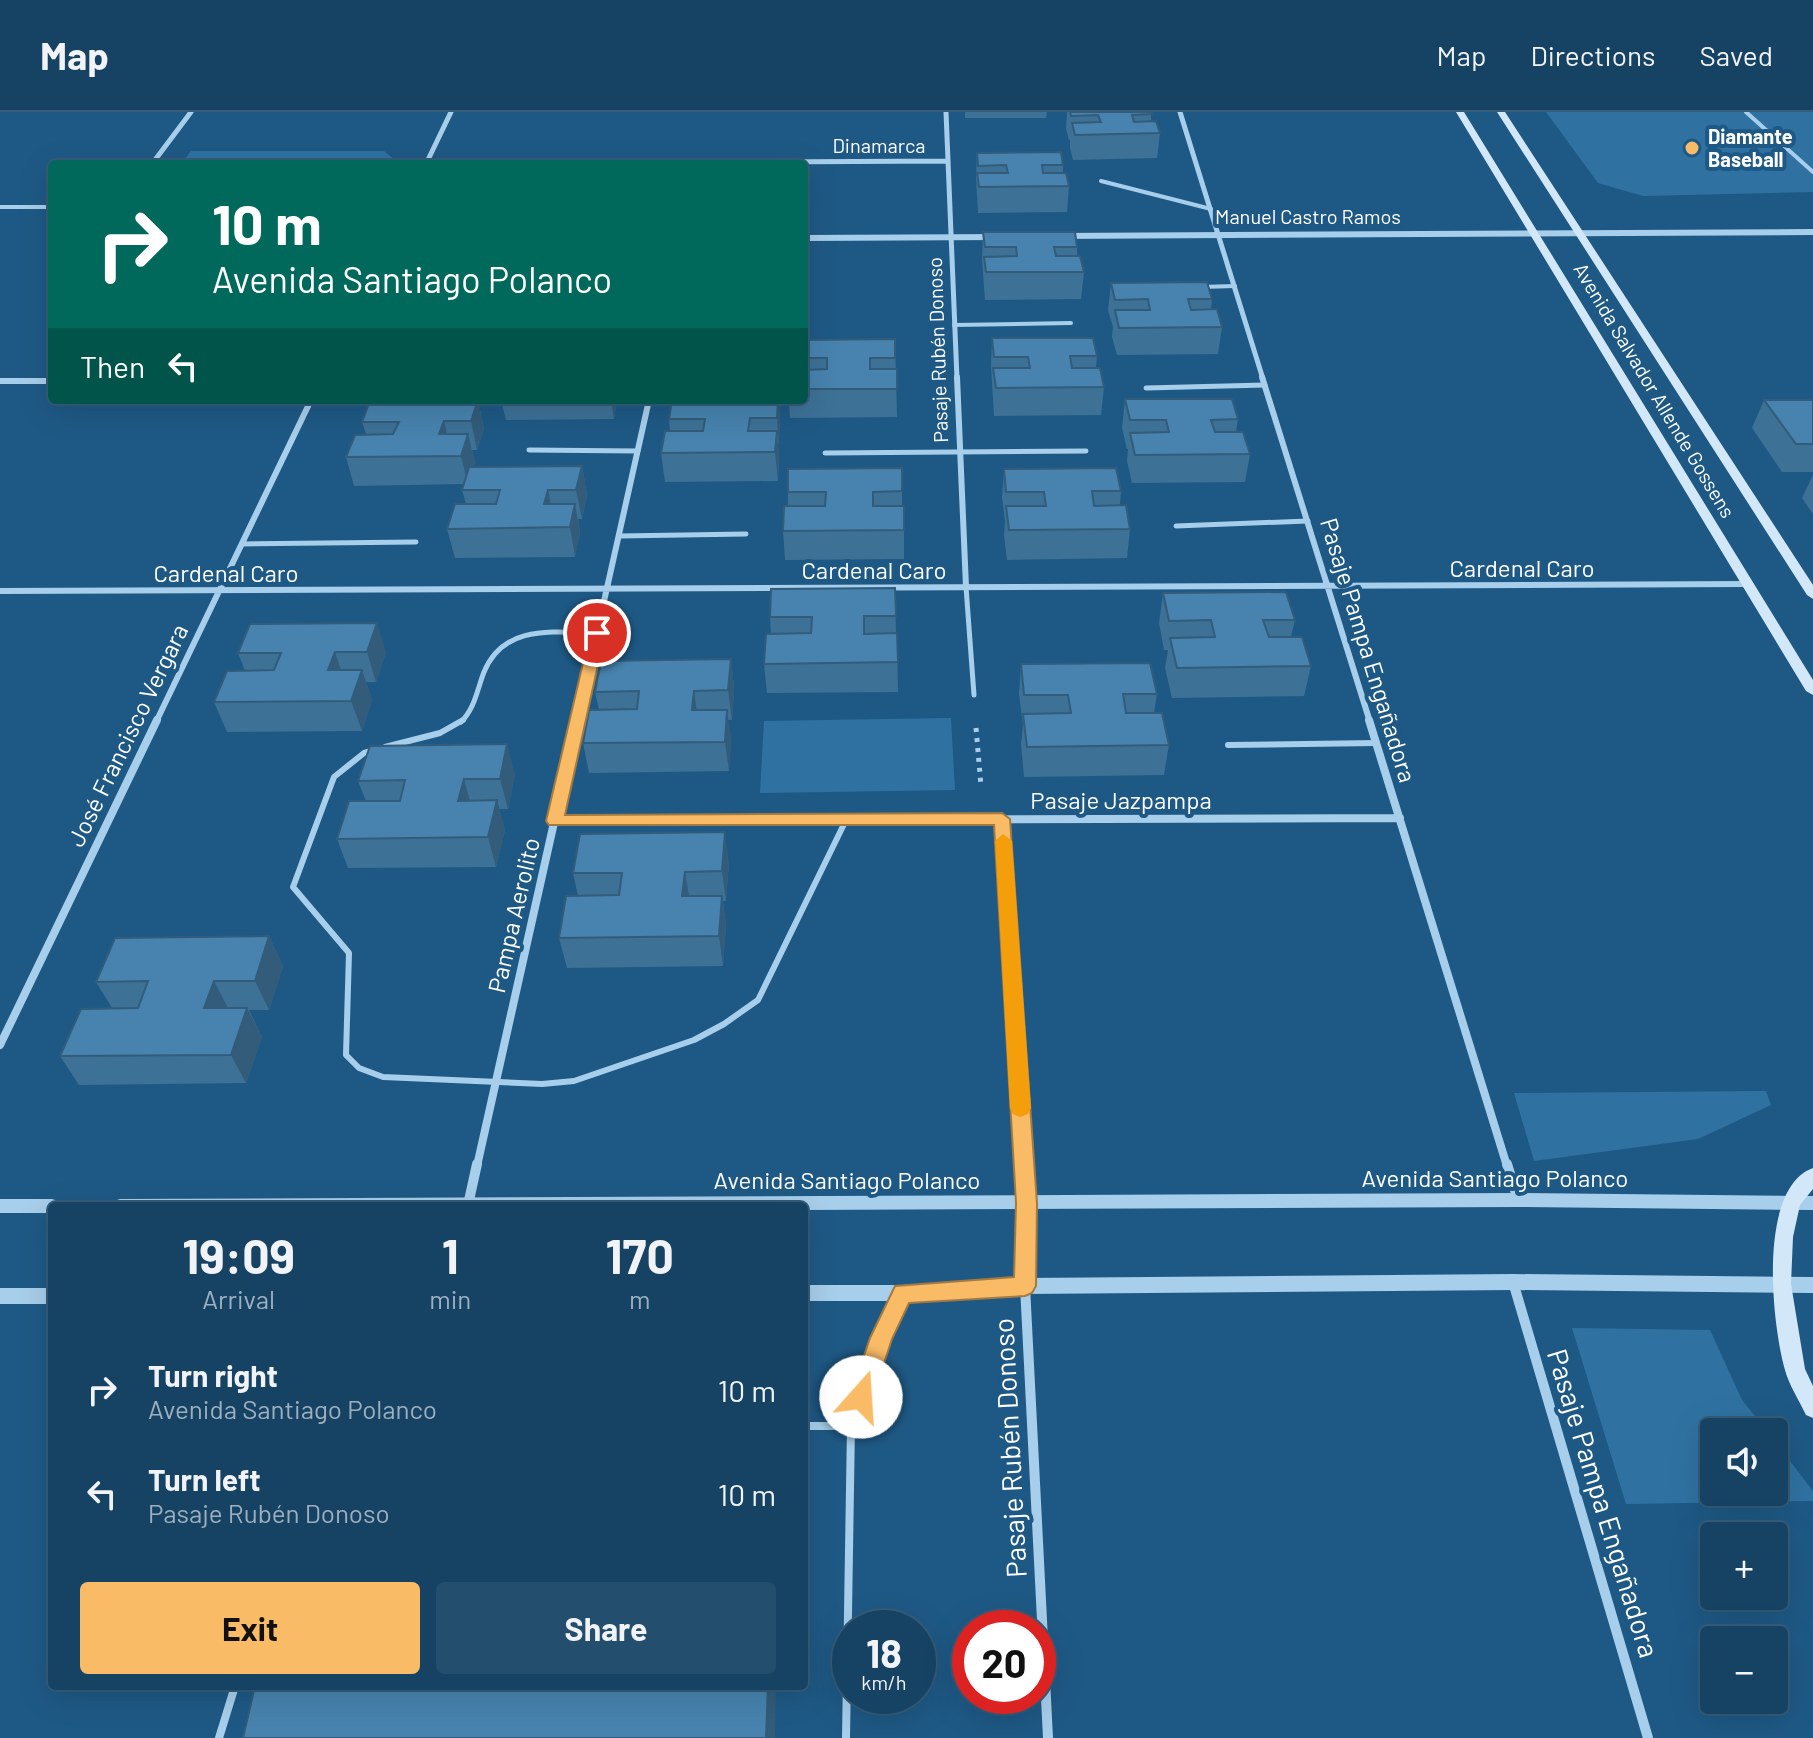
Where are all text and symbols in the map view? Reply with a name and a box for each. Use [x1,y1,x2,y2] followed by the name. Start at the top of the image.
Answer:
[40,32,109,78] text: Map
[1437,38,1486,72] text: Map
[1530,38,1656,72] text: Directions
[1700,38,1773,72] text: Saved
[1708,124,1793,171] place label: Diamante Baseball
[832,133,926,157] street label: Dinamarca
[1683,139,1701,157] marker: Diamante Baseball
[212,189,322,256] text: 10 m
[80,192,184,296] icon: right
[1215,204,1401,228] street label: Manuel Castro Ramos
[212,257,612,300] text: Avenida Santiago Polanco
[922,257,952,443] street label: Pasaje Rubén Donoso
[1569,258,1741,522] street label: Avenida Salvador Allende Gossens
[161,344,205,388] icon: left
[80,348,145,384] text: Then
[1315,514,1423,786] street label: Pasaje Pampa Engañadora
[1449,553,1595,582] street label: Cardenal Caro
[801,555,947,584] street label: Cardenal Caro
[153,558,299,587] street label: Cardenal Caro
[563,599,631,667] pin
[575,611,619,655] icon: arrive
[61,619,193,851] street label: José Francisco Vergara
[1030,785,1212,814] street label: Pasaje Jazpampa
[481,835,545,995] street label: Pampa Aerolito
[1362,1163,1628,1192] street label: Avenida Santiago Polanco
[714,1165,980,1194] street label: Avenida Santiago Polanco
[182,1226,295,1284] text: 19:09
[442,1226,459,1284] text: 1
[606,1226,674,1284] text: 170
[202,1283,275,1314] text: Arrival
[429,1283,471,1314] text: min
[629,1283,650,1314] text: m
[985,1317,1033,1579] street label: Pasaje Rubén Donoso
[1541,1345,1667,1661] street label: Pasaje Pampa Engañadora
[819,1355,903,1439] position arrow
[148,1357,278,1393] text: Turn right
[80,1368,124,1412] icon: right
[718,1372,776,1408] text: 10 m
[148,1393,437,1424] text: Avenida Santiago Polanco
[1700,1418,1788,1714] map controls
[1700,1418,1788,1506] button: sound
[148,1461,261,1497] text: Turn left
[80,1472,124,1516] icon: left
[718,1476,776,1512] text: 10 m
[148,1497,390,1528] text: Pasaje Rubén Donoso
[1700,1522,1788,1610] button: +
[80,1582,420,1674] button: Exit
[436,1582,776,1674] button: Share
[952,1610,1056,1714] speed limit sign: 20
[1700,1626,1788,1714] button: −
[866,1628,902,1676] text: 18
[861,1670,907,1694] text: km/h

